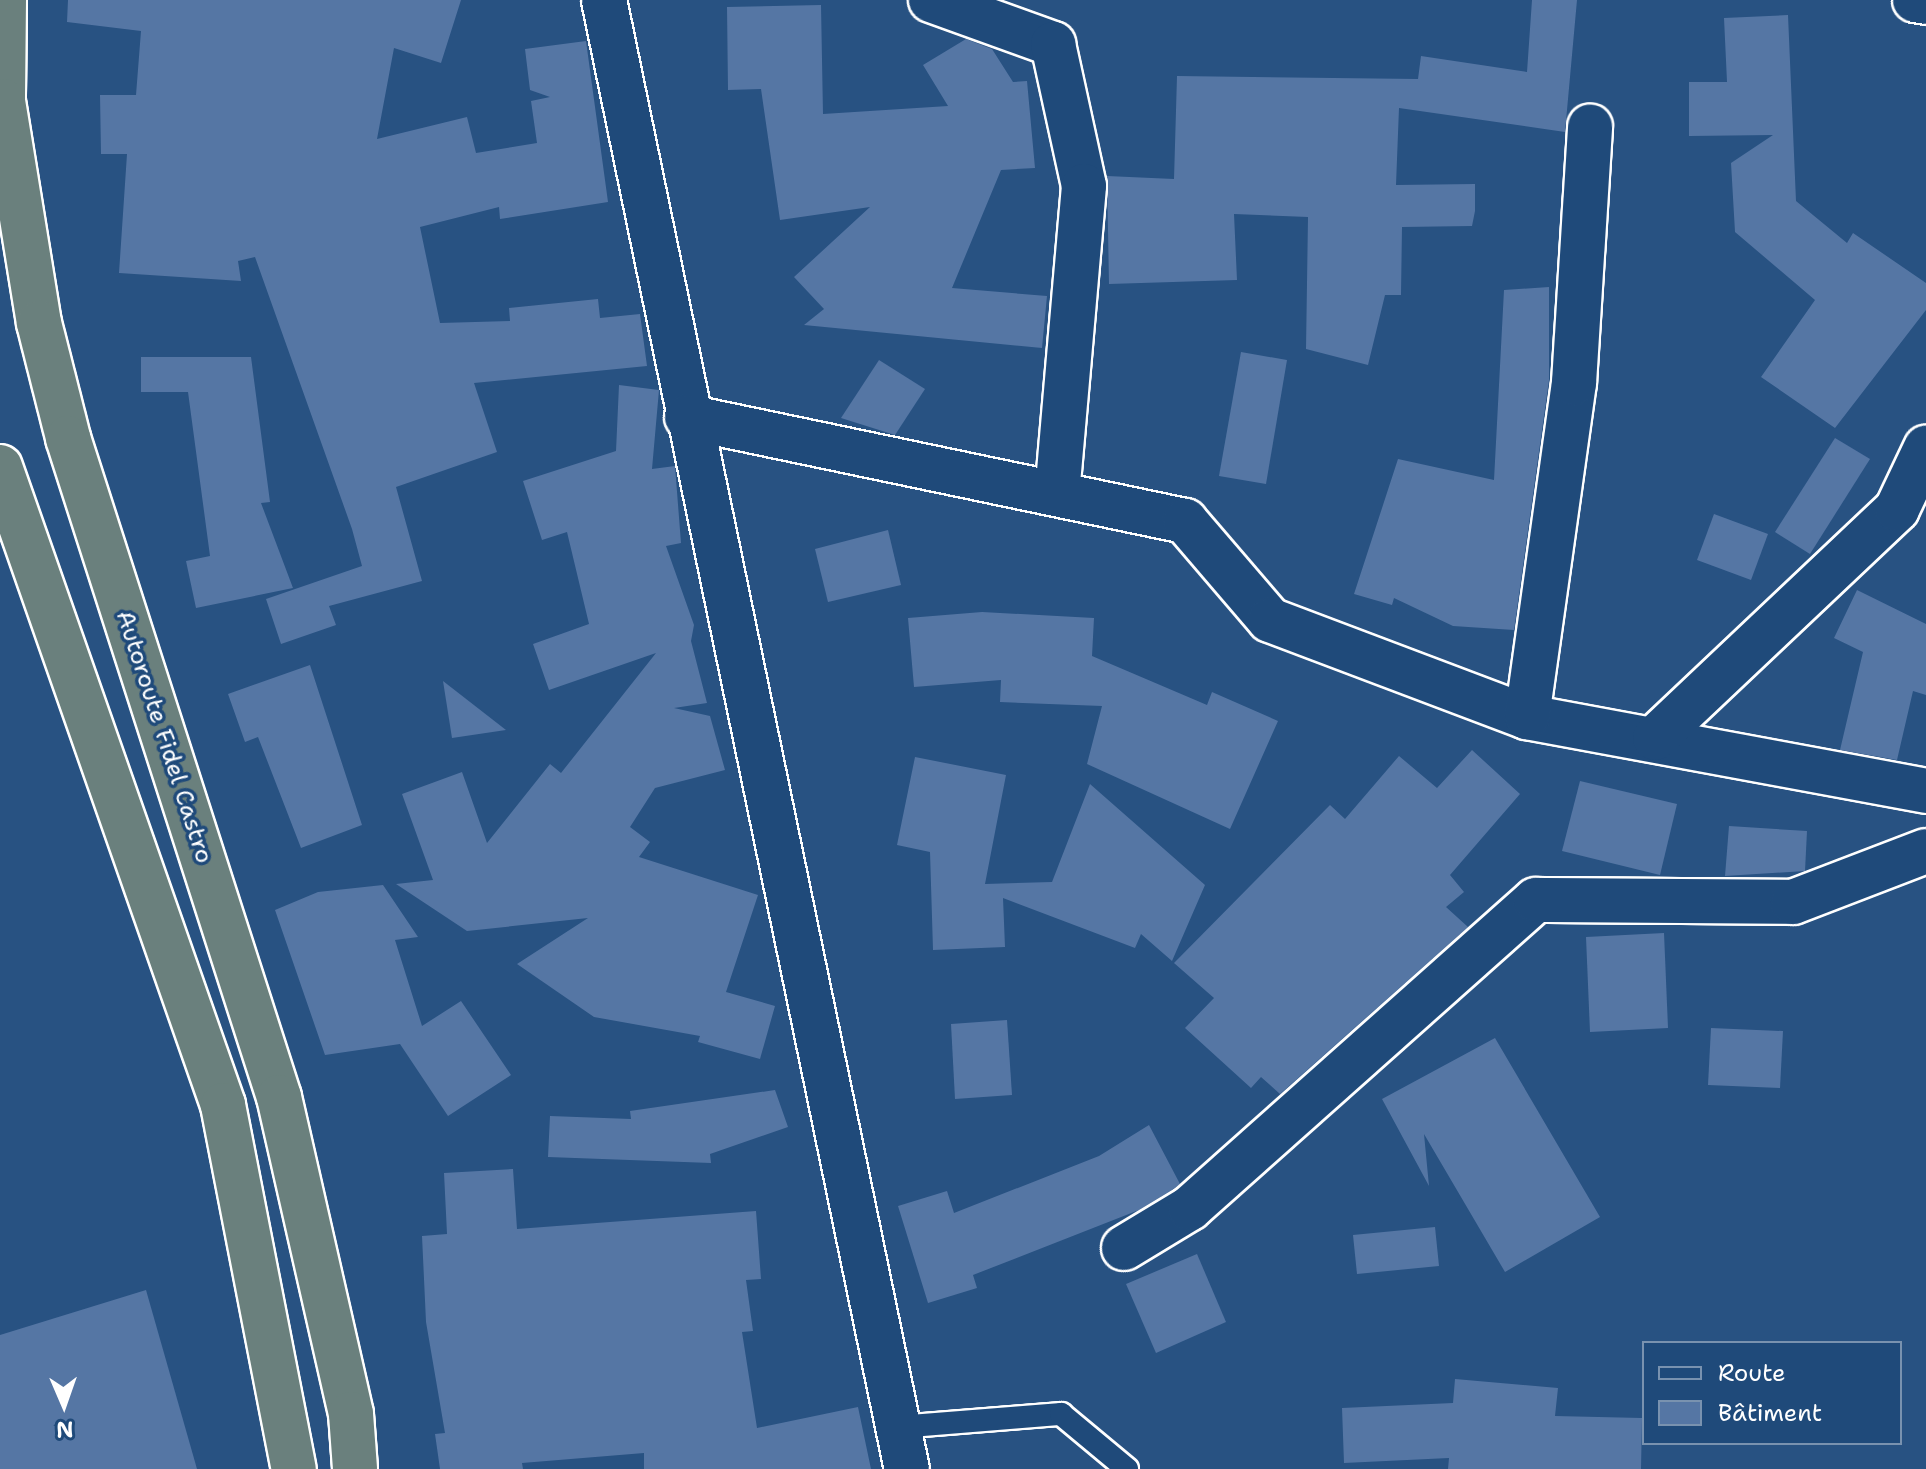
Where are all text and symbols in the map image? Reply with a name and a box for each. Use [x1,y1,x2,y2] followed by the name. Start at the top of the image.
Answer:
[109,607,219,867] street label: Autoroute Fidel Castro
[1642,1341,1902,1445] legend
[1718,1357,1786,1389] text: Route
[24,1365,104,1445] north arrow
[1718,1397,1822,1429] text: Bâtiment
[56,1415,74,1444] text: N

